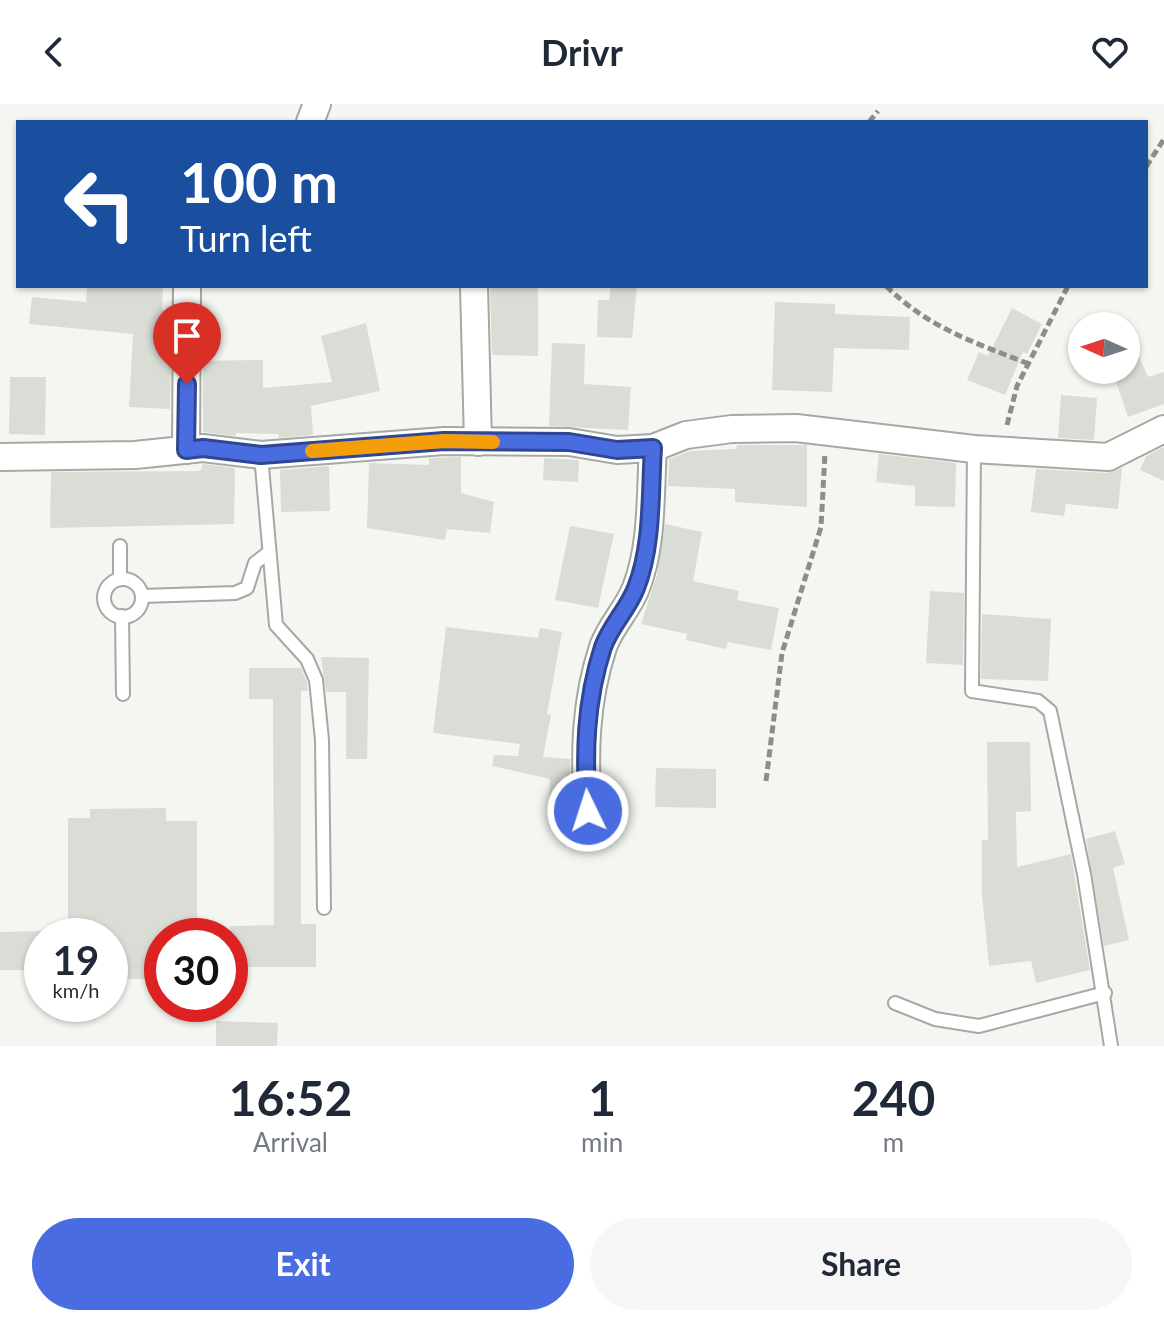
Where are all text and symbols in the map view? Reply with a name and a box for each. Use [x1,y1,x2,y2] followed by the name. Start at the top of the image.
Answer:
[32,30,76,74] icon: back
[541,30,623,74] text: Drivr
[1088,30,1132,74] icon: heart
[180,148,338,215] text: 100 m
[48,152,152,256] icon: left
[180,216,312,260] text: Turn left
[153,302,221,384] pin
[1068,312,1140,384] north arrow
[1068,312,1140,384] map controls
[165,314,209,358] icon: arrive
[546,769,630,853] position arrow
[144,918,248,1022] speed limit sign: 30
[53,936,99,984] text: 19
[53,978,99,1002] text: km/h
[229,1069,352,1126] text: 16:52
[588,1069,616,1126] text: 1
[852,1069,935,1126] text: 240
[253,1126,328,1158] text: Arrival
[581,1126,623,1158] text: min
[883,1126,904,1158] text: m
[32,1218,574,1310] button: Exit
[590,1218,1132,1310] button: Share

